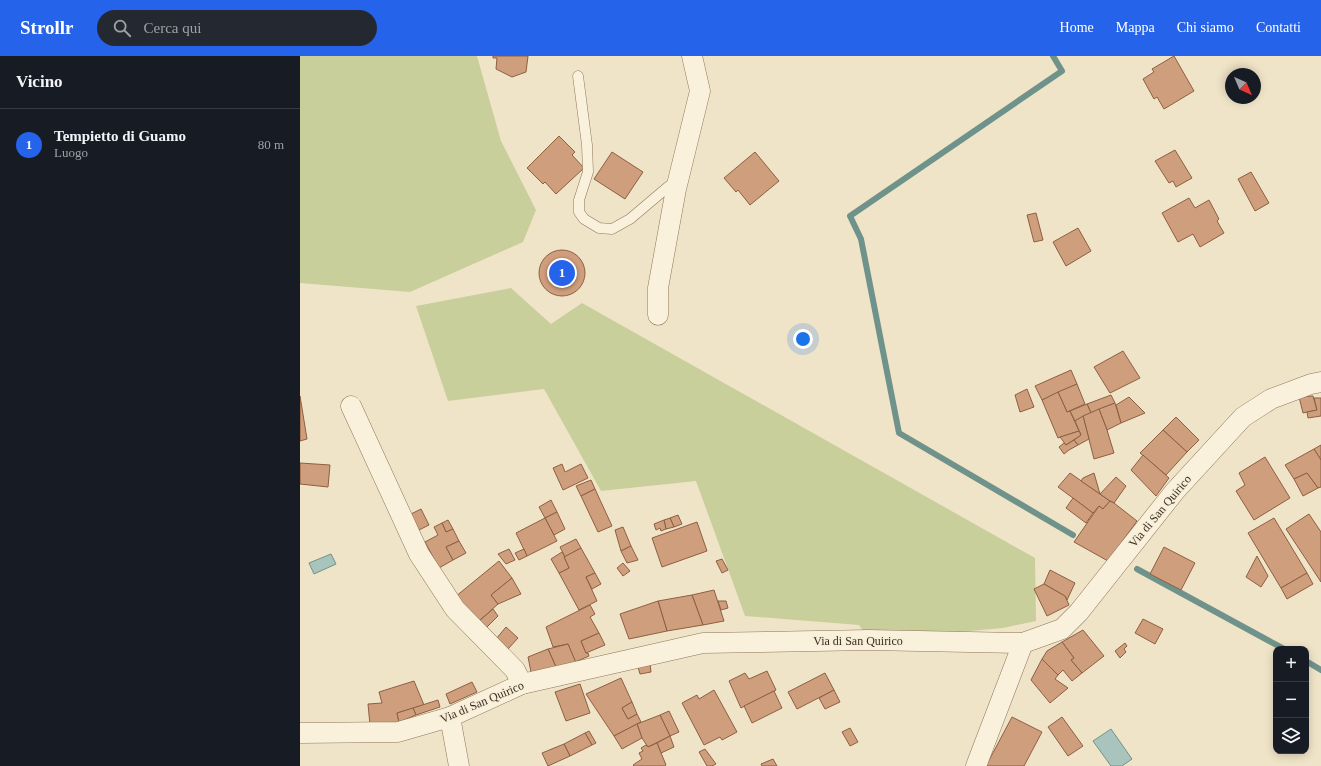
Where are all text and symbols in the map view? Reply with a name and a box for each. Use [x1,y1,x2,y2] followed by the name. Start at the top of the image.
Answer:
[97,10,377,46] search box
[20,17,73,38] text: Strollr
[111,17,133,39] icon: search
[143,20,201,36] text: Cerca qui
[1060,20,1094,35] text: Home
[1116,20,1155,35] text: Mappa
[1177,20,1234,35] text: Chi siamo
[1256,20,1301,35] text: Contatti
[1225,68,1261,104] north arrow
[16,72,63,91] text: Vicino
[54,128,186,144] text: Tempietto di Guamo
[26,137,32,152] text: 1
[258,137,284,152] text: 80 m
[54,145,88,160] text: Luogo
[549,258,575,288] pin: 1
[793,329,813,349] your location
[1126,472,1194,550] street label: Via di San Quirico
[813,634,903,648] street label: Via di San Quirico
[1273,646,1309,754] map controls
[1273,646,1309,682] button: +
[438,678,526,726] street label: Via di San Quirico
[1273,682,1309,718] button: −
[1273,718,1309,754] button: layers

